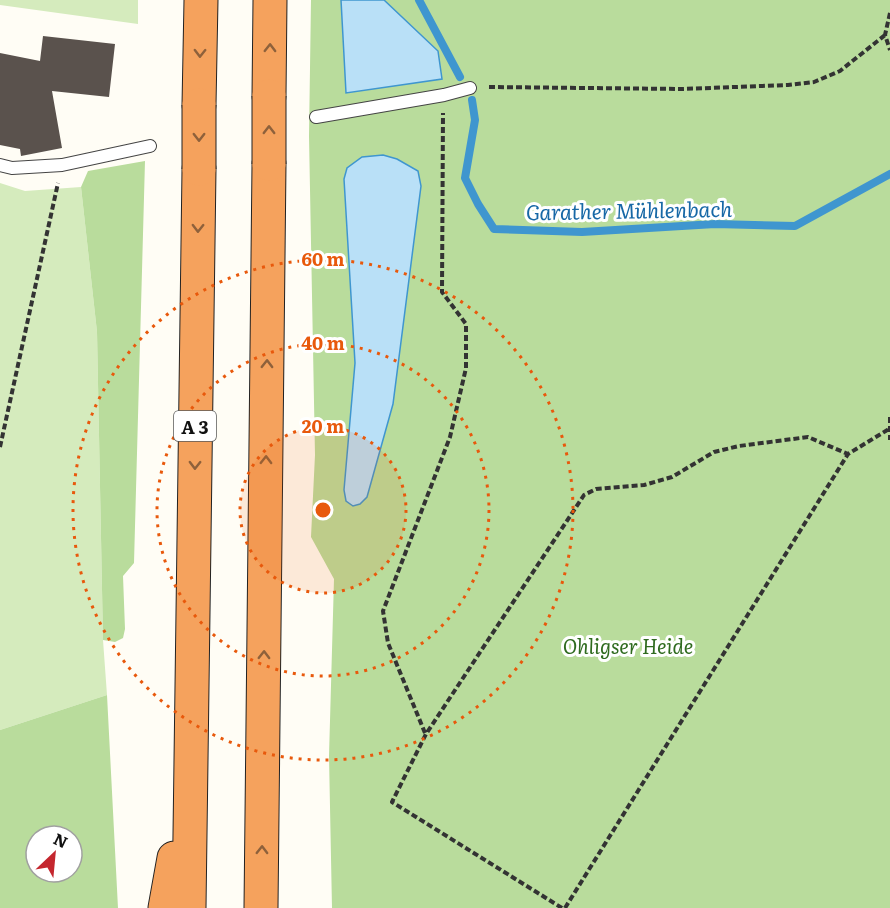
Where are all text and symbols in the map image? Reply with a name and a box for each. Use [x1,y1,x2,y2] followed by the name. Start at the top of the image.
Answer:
[264,44,276,53] one-way arrow
[194,48,206,57] one-way arrow
[263,126,275,135] one-way arrow
[193,133,205,142] one-way arrow
[525,192,733,226] water label: Garather Mühlenbach
[192,223,204,232] one-way arrow
[301,245,345,272] text: 60 m
[301,329,345,356] text: 40 m
[261,360,273,369] one-way arrow
[174,411,216,441] road number: A 3
[302,412,344,439] text: 20 m
[260,455,272,464] one-way arrow
[189,460,201,469] one-way arrow
[313,500,333,520] centre of rings
[563,630,693,660] park label: Ohligser Heide
[258,650,270,659] one-way arrow
[24,824,84,884] north arrow
[50,826,72,853] text: N
[255,845,268,854] one-way arrow

